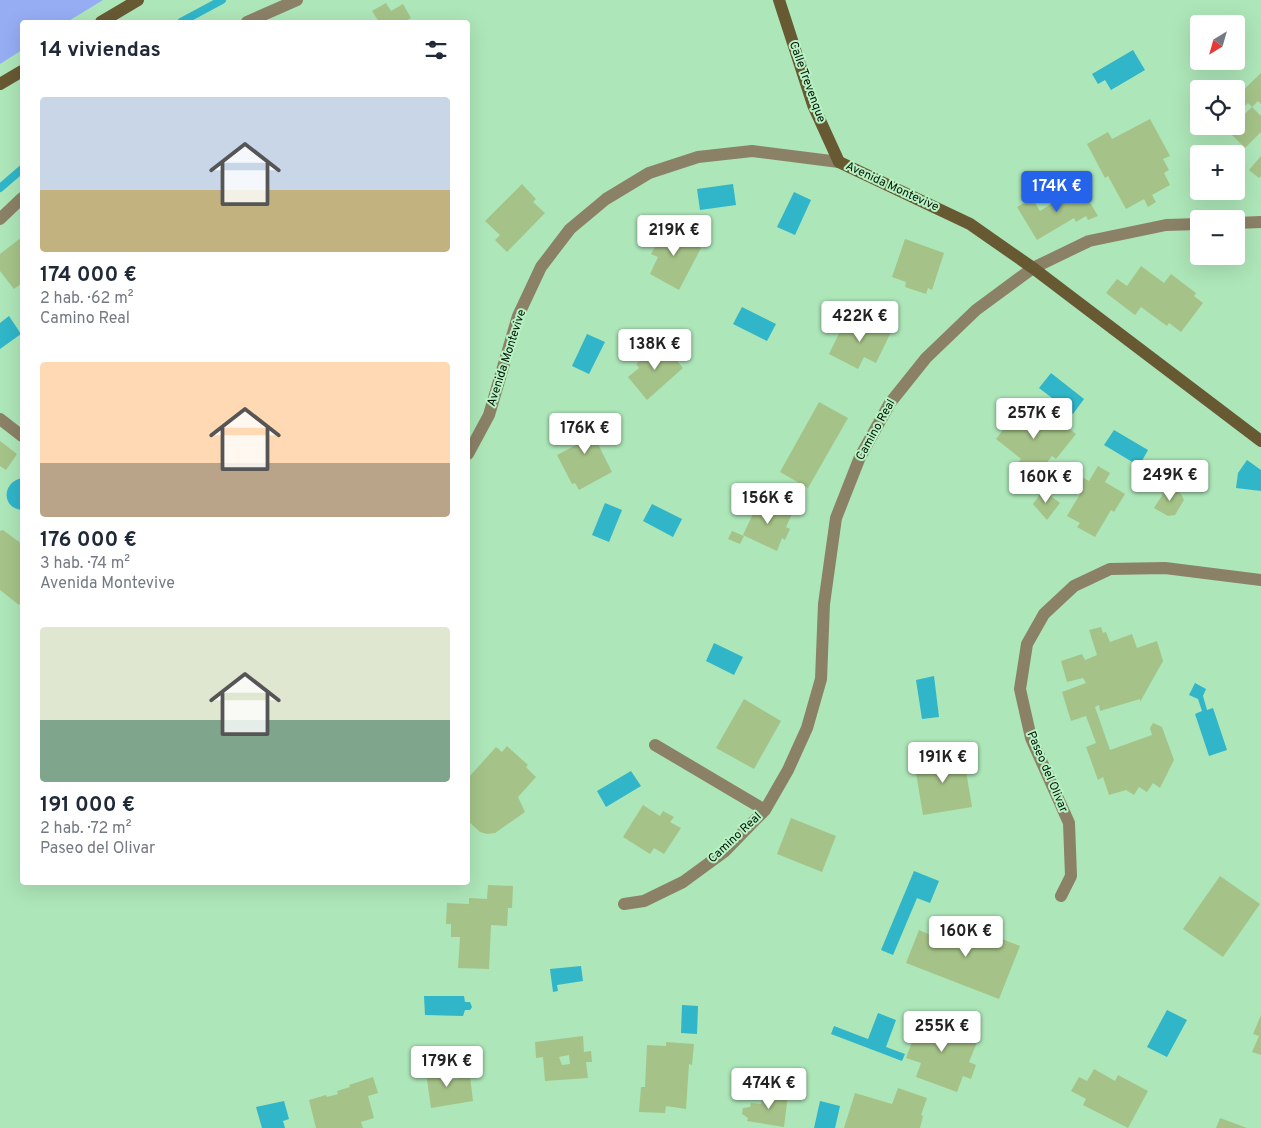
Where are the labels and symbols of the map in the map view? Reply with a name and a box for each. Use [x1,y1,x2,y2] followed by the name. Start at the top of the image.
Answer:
[1190,15,1245,70] north arrow
[785,39,829,125] street label: Calle Trevenque
[843,158,941,216] street label: Avenida Montevive
[1016,170,1098,213] pin: 174K €
[633,214,715,257] pin: 219K €
[819,300,901,343] pin: 422K €
[484,307,530,409] street label: Avenida Montevive
[614,328,696,371] pin: 138K €
[853,397,899,463] street label: Camino Real
[993,398,1075,440] pin: 257K €
[544,412,626,455] pin: 176K €
[1129,460,1211,502] pin: 249K €
[1005,462,1087,504] pin: 160K €
[727,482,809,525] pin: 156K €
[1023,729,1071,815] street label: Paseo del Olivar
[902,742,984,784] pin: 191K €
[705,809,765,867] street label: Camino Real
[925,916,1007,958] pin: 160K €
[901,1010,983,1053] pin: 255K €
[406,1046,488,1088] pin: 179K €
[728,1068,810,1110] pin: 474K €

